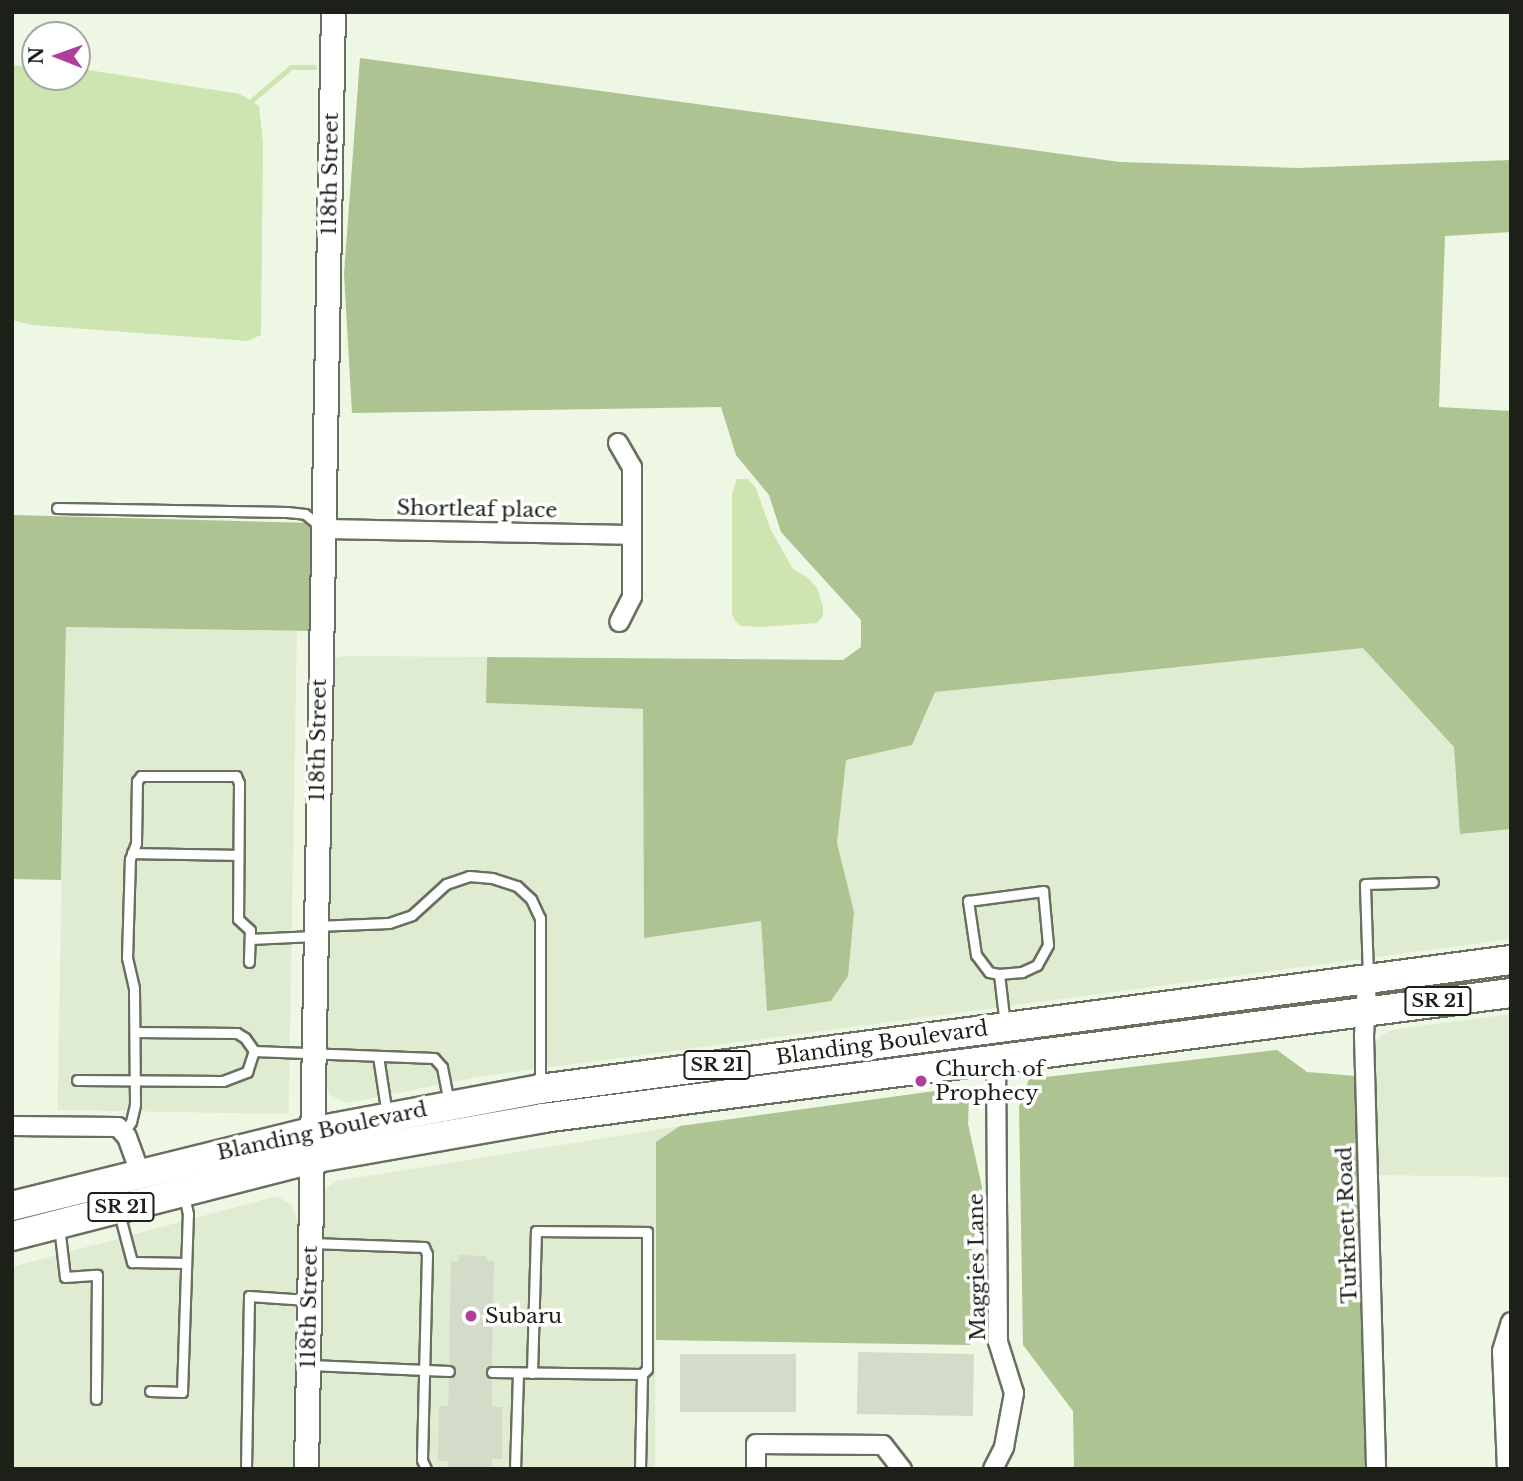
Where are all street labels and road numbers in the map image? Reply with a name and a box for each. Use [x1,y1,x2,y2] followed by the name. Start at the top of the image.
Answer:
[316,112,344,236] street label: 118th Street
[396,495,558,523] street label: Shortleaf place
[304,678,332,802] street label: 118th Street
[1403,986,1473,1016] road number: SR 21
[774,1016,990,1070] street label: Blanding Boulevard
[682,1050,752,1080] road number: SR 21
[215,1096,429,1166] street label: Blanding Boulevard
[1332,1146,1362,1304] street label: Turknett Road
[86,1191,156,1222] road number: SR 21
[963,1193,991,1341] street label: Maggies Lane
[295,1245,323,1369] street label: 118th Street

